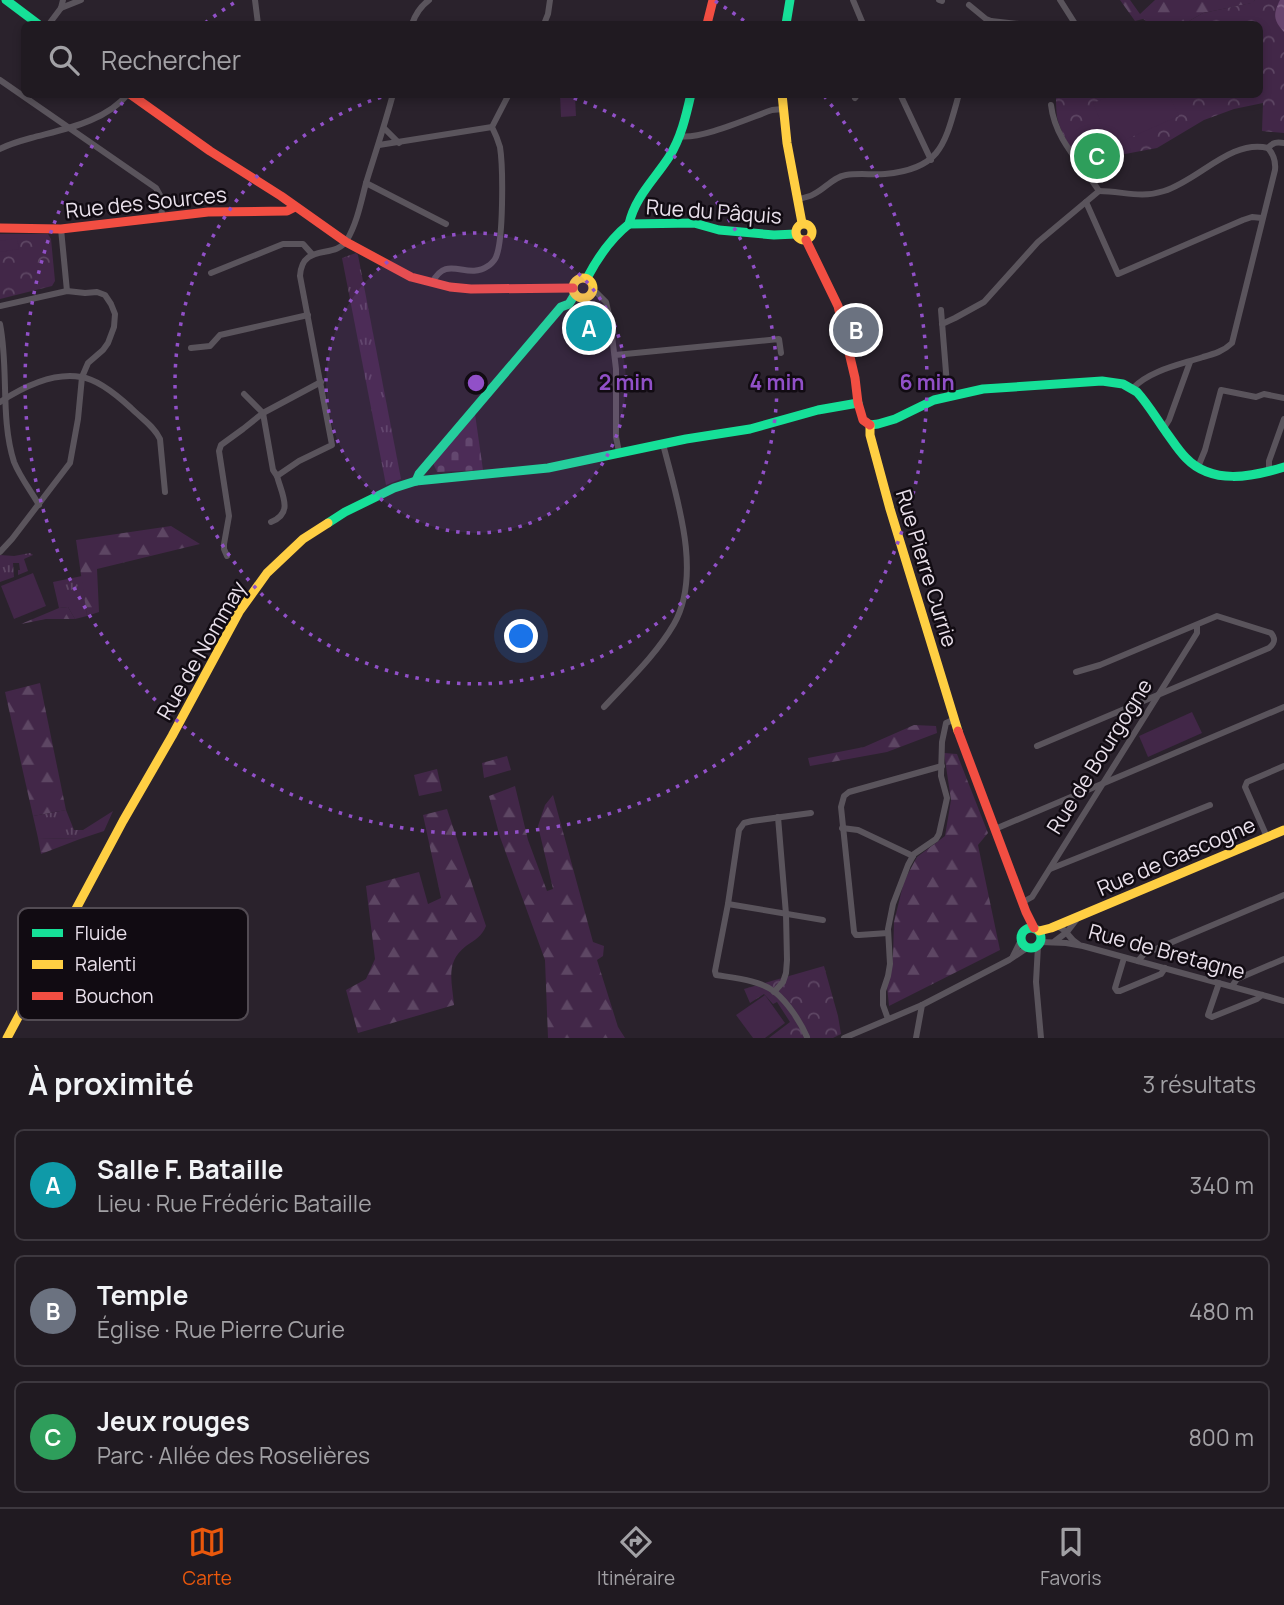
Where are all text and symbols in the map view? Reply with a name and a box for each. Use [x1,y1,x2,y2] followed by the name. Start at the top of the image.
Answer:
[21,21,1263,98] search box
[45,41,83,79] icon: search
[101,42,241,78] text: Rechercher
[1074,130,1120,182] pin: C
[64,180,228,224] street label: Rue des Sources
[645,192,783,230] street label: Rue du Pâquis
[566,302,612,354] pin: A
[833,304,879,356] pin: B
[599,368,653,396] text: 2 min
[750,368,804,396] text: 4 min
[899,368,955,396] text: 6 min
[464,371,488,395] centre of rings
[890,486,964,650] street label: Rue Pierre Currie
[150,576,252,724] street label: Rue de Nommay
[504,619,538,653] your location
[1040,673,1158,839] street label: Rue de Bourgogne
[1093,810,1259,902] street label: Rue de Gascogne
[18,908,248,1020] legend
[1086,917,1248,985] street label: Rue de Bretagne
[75,920,127,946] text: Fluide
[75,951,136,977] text: Ralenti
[75,983,154,1009] text: Bouchon
[28,1063,194,1104] text: À proximité
[1143,1068,1256,1100] text: 3 résultats
[97,1151,283,1187] text: Salle F. Bataille
[45,1169,61,1201] text: A
[1190,1169,1254,1201] text: 340 m
[97,1187,372,1219] text: Lieu · Rue Frédéric Bataille
[97,1277,188,1313] text: Temple
[46,1295,60,1327] text: B
[1189,1295,1254,1327] text: 480 m
[97,1313,345,1345] text: Église · Rue Pierre Curie
[97,1403,250,1439] text: Jeux rouges
[45,1421,62,1453] text: C
[1188,1421,1254,1453] text: 800 m
[97,1439,370,1471] text: Parc · Allée des Roselières
[183,1523,232,1591] tab: Carte
[597,1523,675,1591] tab: Itinéraire
[1040,1523,1101,1591] tab: Favoris

